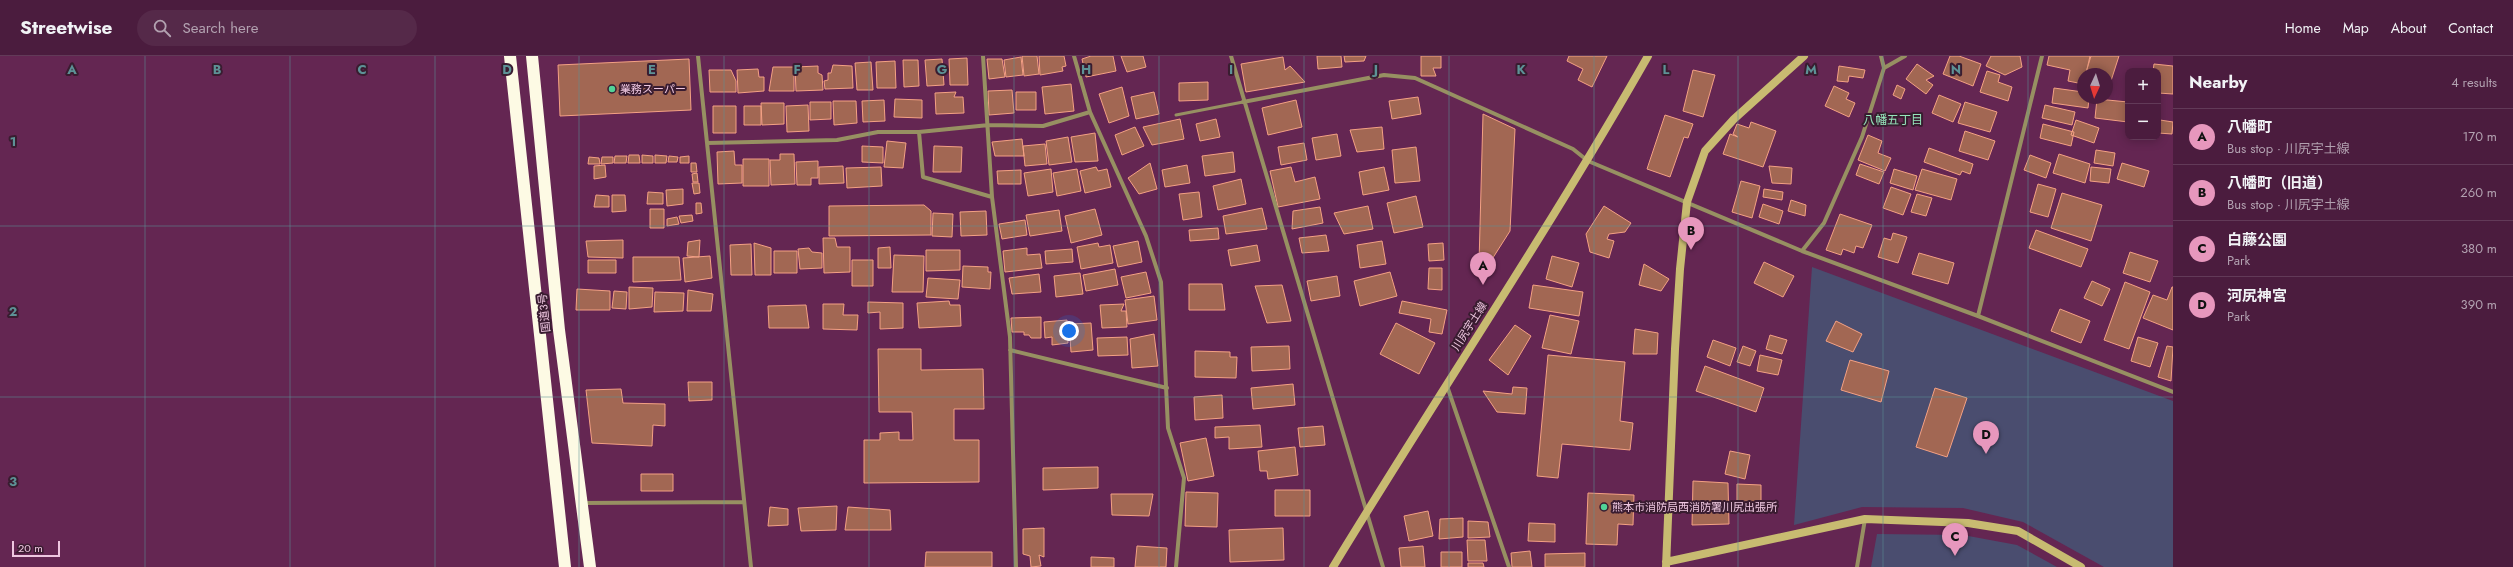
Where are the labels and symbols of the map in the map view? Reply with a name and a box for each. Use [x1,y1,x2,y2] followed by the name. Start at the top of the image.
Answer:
[66,60,77,79] text: A
[213,60,222,79] text: B
[357,60,367,79] text: C
[502,60,512,79] text: D
[648,60,656,79] text: E
[793,60,801,79] text: F
[937,60,948,79] text: G
[1081,60,1091,79] text: H
[1229,60,1233,79] text: I
[1371,60,1378,79] text: J
[1516,60,1526,79] text: K
[1663,60,1670,79] text: L
[1805,60,1817,79] text: M
[1951,60,1961,79] text: N
[2077,68,2113,104] north arrow
[620,81,686,97] place label: 業務スーパー
[607,84,617,94] marker: 業務スーパー
[1863,111,1923,129] district label: 八幡五丁目
[10,132,16,151] text: 1
[1678,217,1704,250] pin: B
[1470,252,1496,285] pin: A
[534,293,554,333] street label: 国道3号
[1448,298,1490,354] street label: 川尻宇土線
[9,302,17,321] text: 2
[1059,321,1079,341] your location
[1973,421,1999,454] pin: D
[9,472,17,491] text: 3
[1612,499,1778,515] place label: 熊本市消防局西消防署川尻出張所
[1599,502,1609,512] marker: 熊本市消防局西消防署川尻出張所
[1942,523,1968,556] pin: C
[12,539,60,558] scale bar

